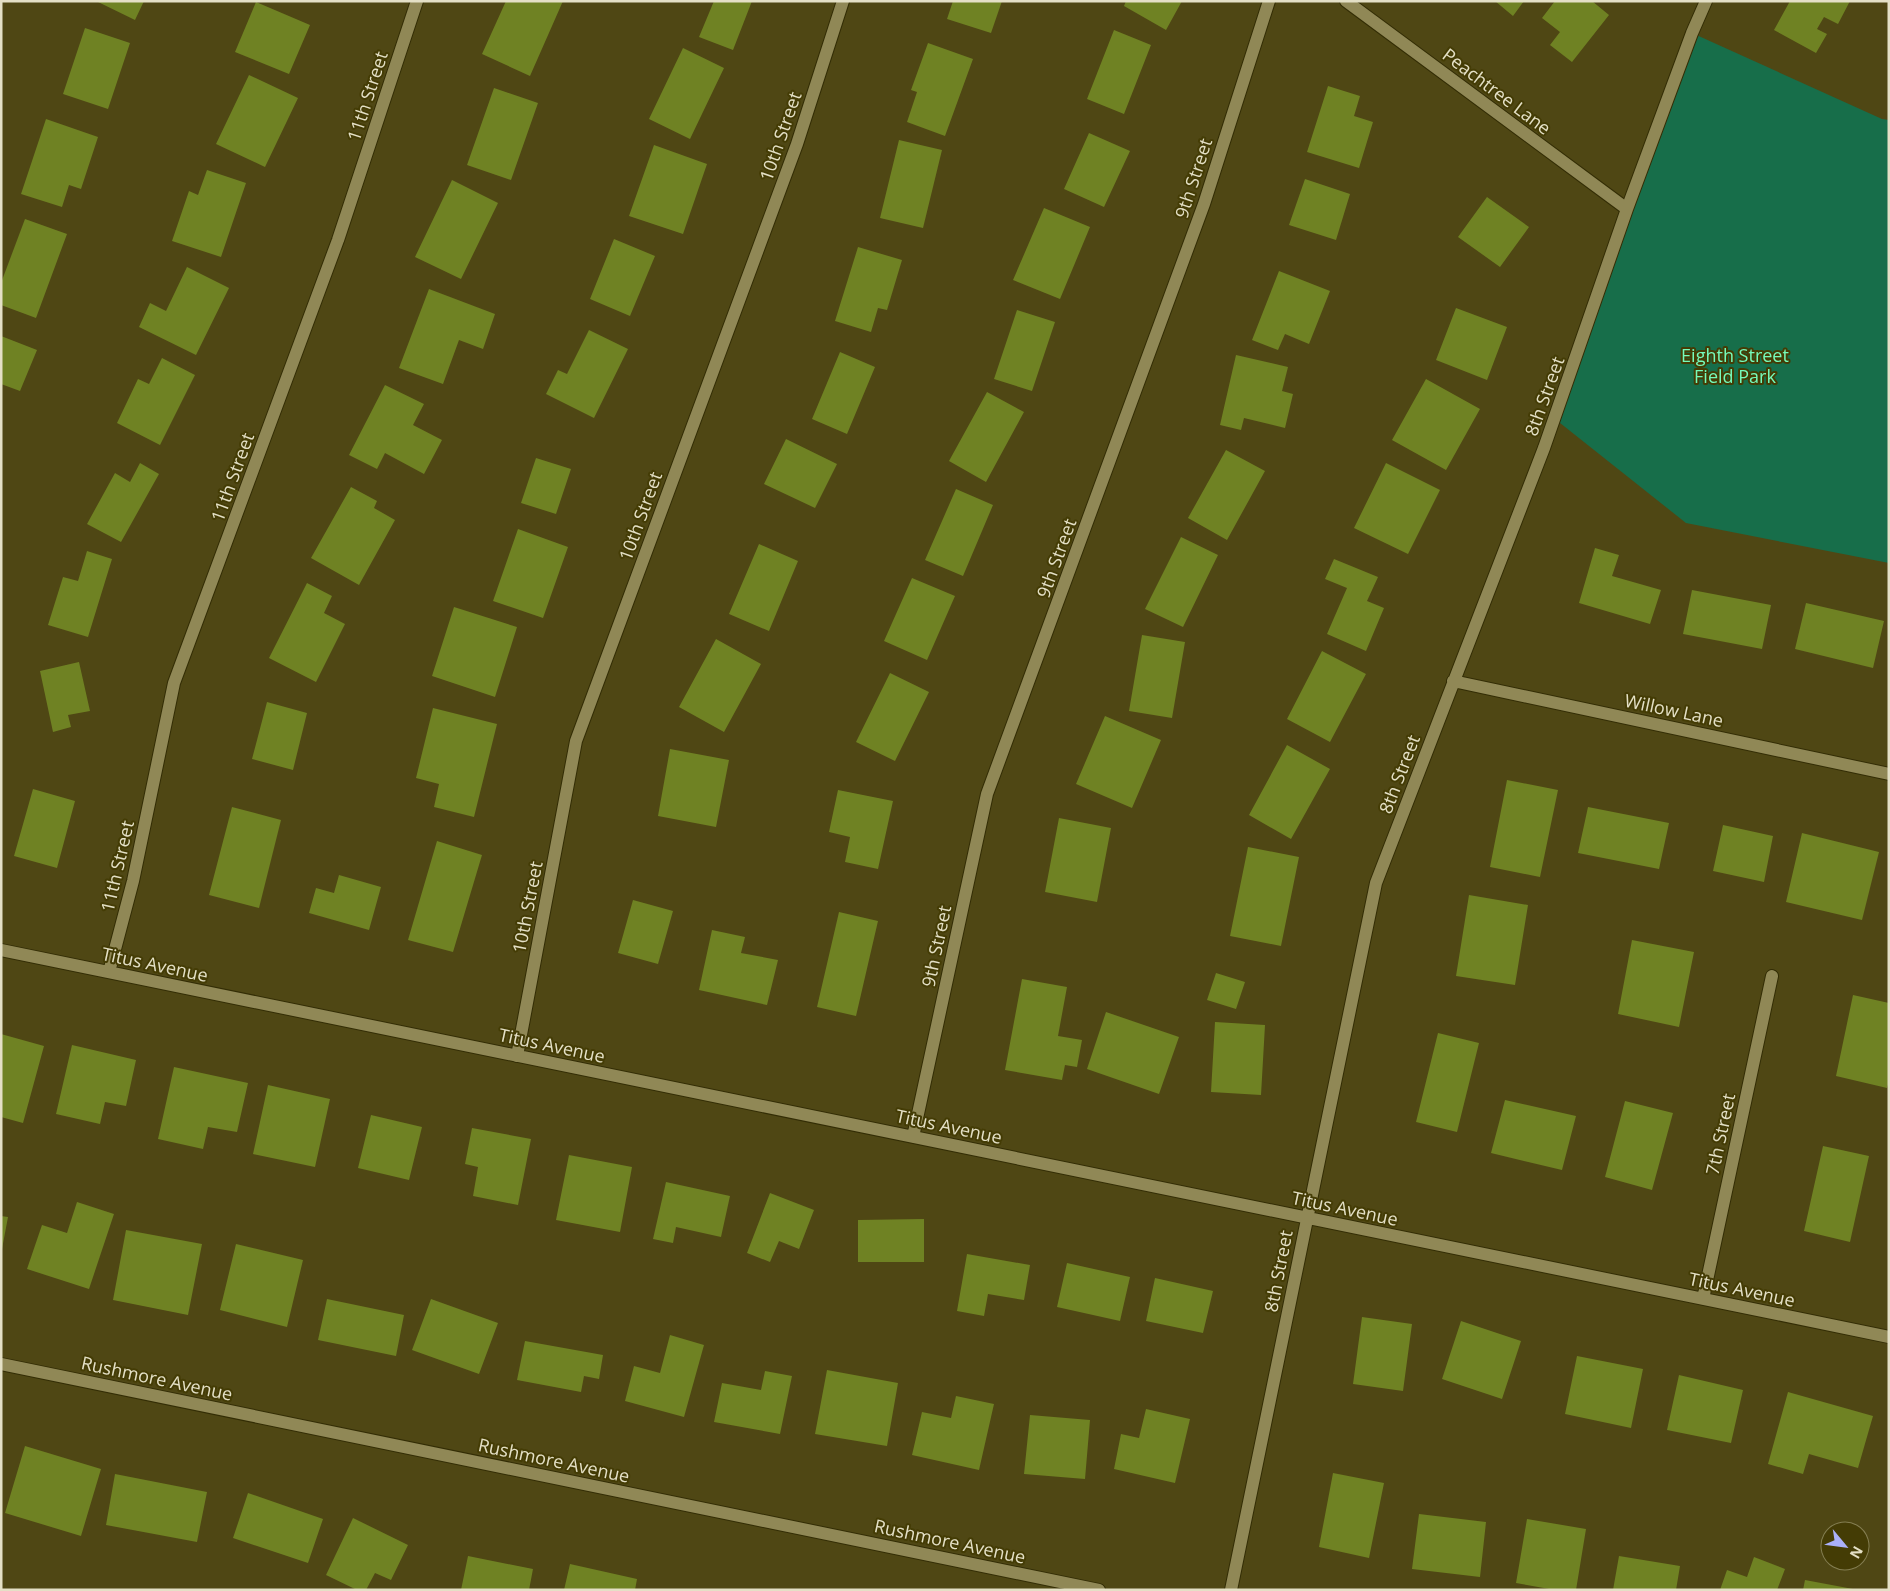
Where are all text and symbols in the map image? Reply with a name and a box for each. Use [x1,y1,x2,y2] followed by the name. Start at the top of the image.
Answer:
[1438,42,1556,140] street label: Peachtree Lane
[341,48,393,144] street label: 11th Street
[754,88,806,184] street label: 10th Street
[1169,135,1217,221] street label: 9th Street
[1681,343,1789,388] park label: Eighth Street Field Park
[1519,353,1569,439] street label: 8th Street
[205,429,259,525] street label: 11th Street
[613,468,667,564] street label: 10th Street
[1031,515,1081,601] street label: 9th Street
[1622,688,1726,732] street label: Willow Lane
[1373,731,1425,817] street label: 8th Street
[95,818,139,914] street label: 11th Street
[506,859,548,955] street label: 10th Street
[916,903,956,989] street label: 9th Street
[100,941,210,987] street label: Titus Avenue
[497,1022,607,1068] street label: Titus Avenue
[1700,1091,1740,1177] street label: 7th Street
[894,1103,1004,1149] street label: Titus Avenue
[1290,1185,1400,1231] street label: Titus Avenue
[1258,1228,1298,1314] street label: 8th Street
[1687,1266,1797,1312] street label: Titus Avenue
[79,1350,235,1406] street label: Rushmore Avenue
[476,1432,632,1488] street label: Rushmore Avenue
[872,1513,1028,1569] street label: Rushmore Avenue
[1820,1521,1870,1571] north arrow
[1846,1543,1868,1562] text: N

